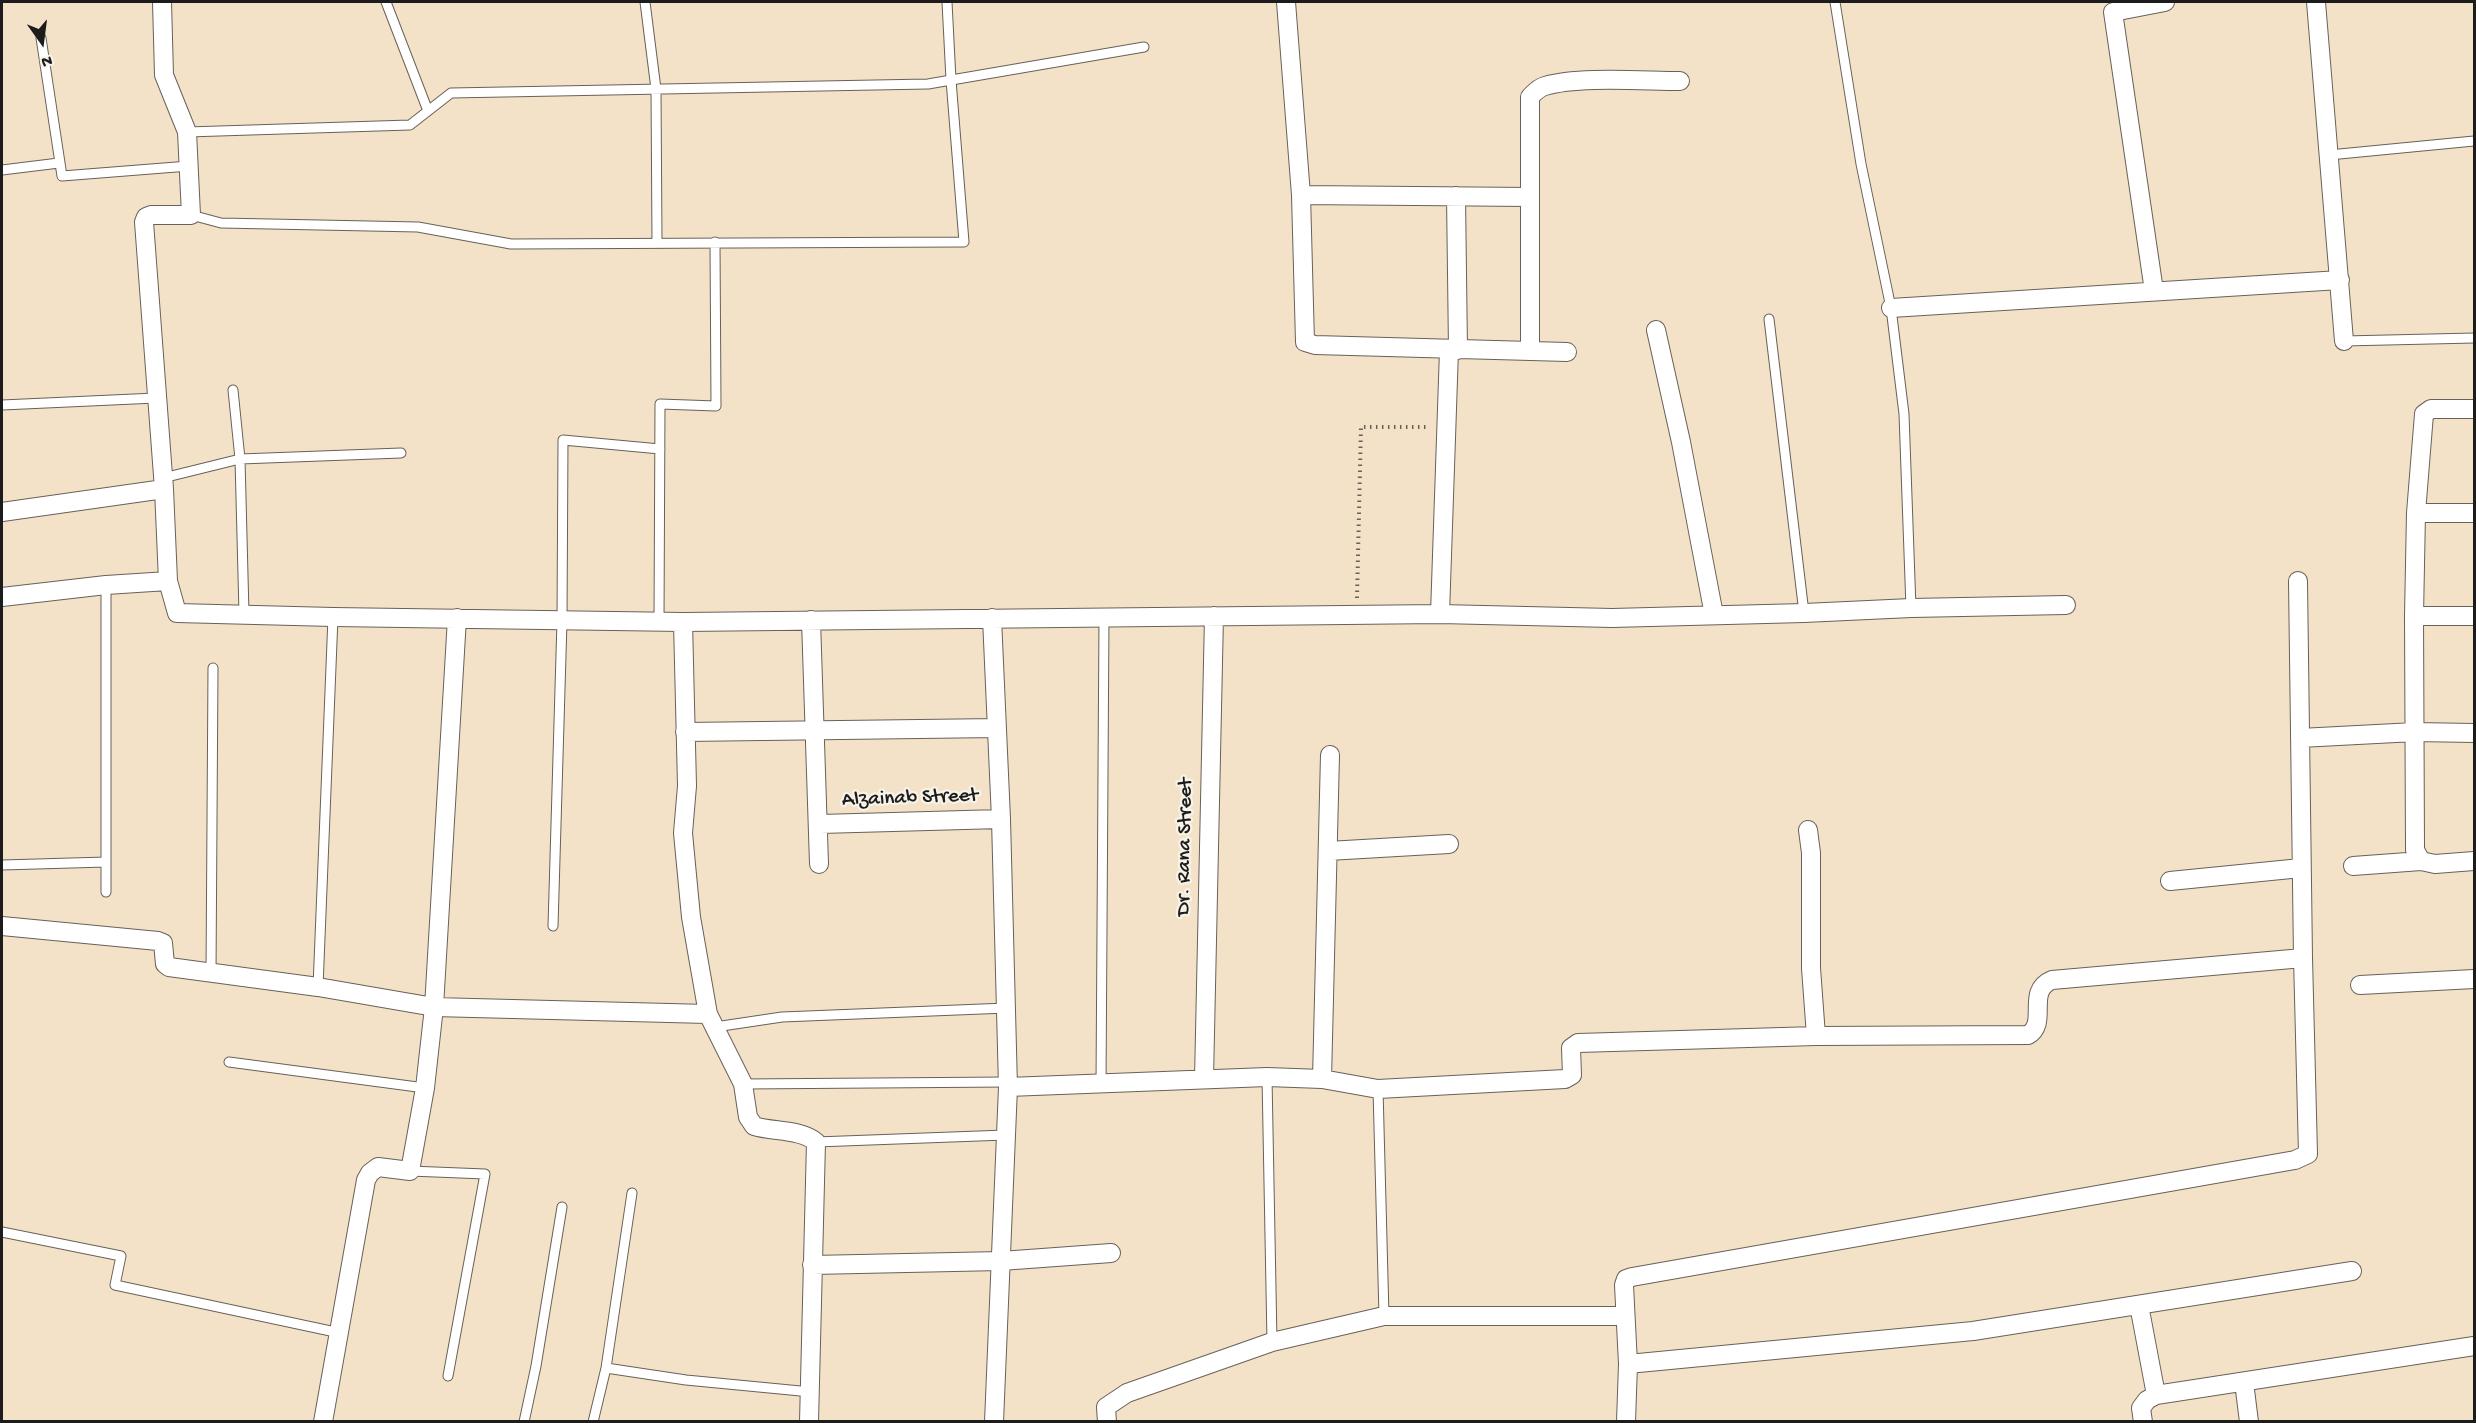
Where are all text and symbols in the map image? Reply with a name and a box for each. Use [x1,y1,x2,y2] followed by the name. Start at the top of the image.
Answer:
[12,12,72,72] north arrow
[39,49,54,70] text: N
[1172,778,1200,916] street label: Dr. Rana Street
[842,784,978,814] street label: Alzainab Street

